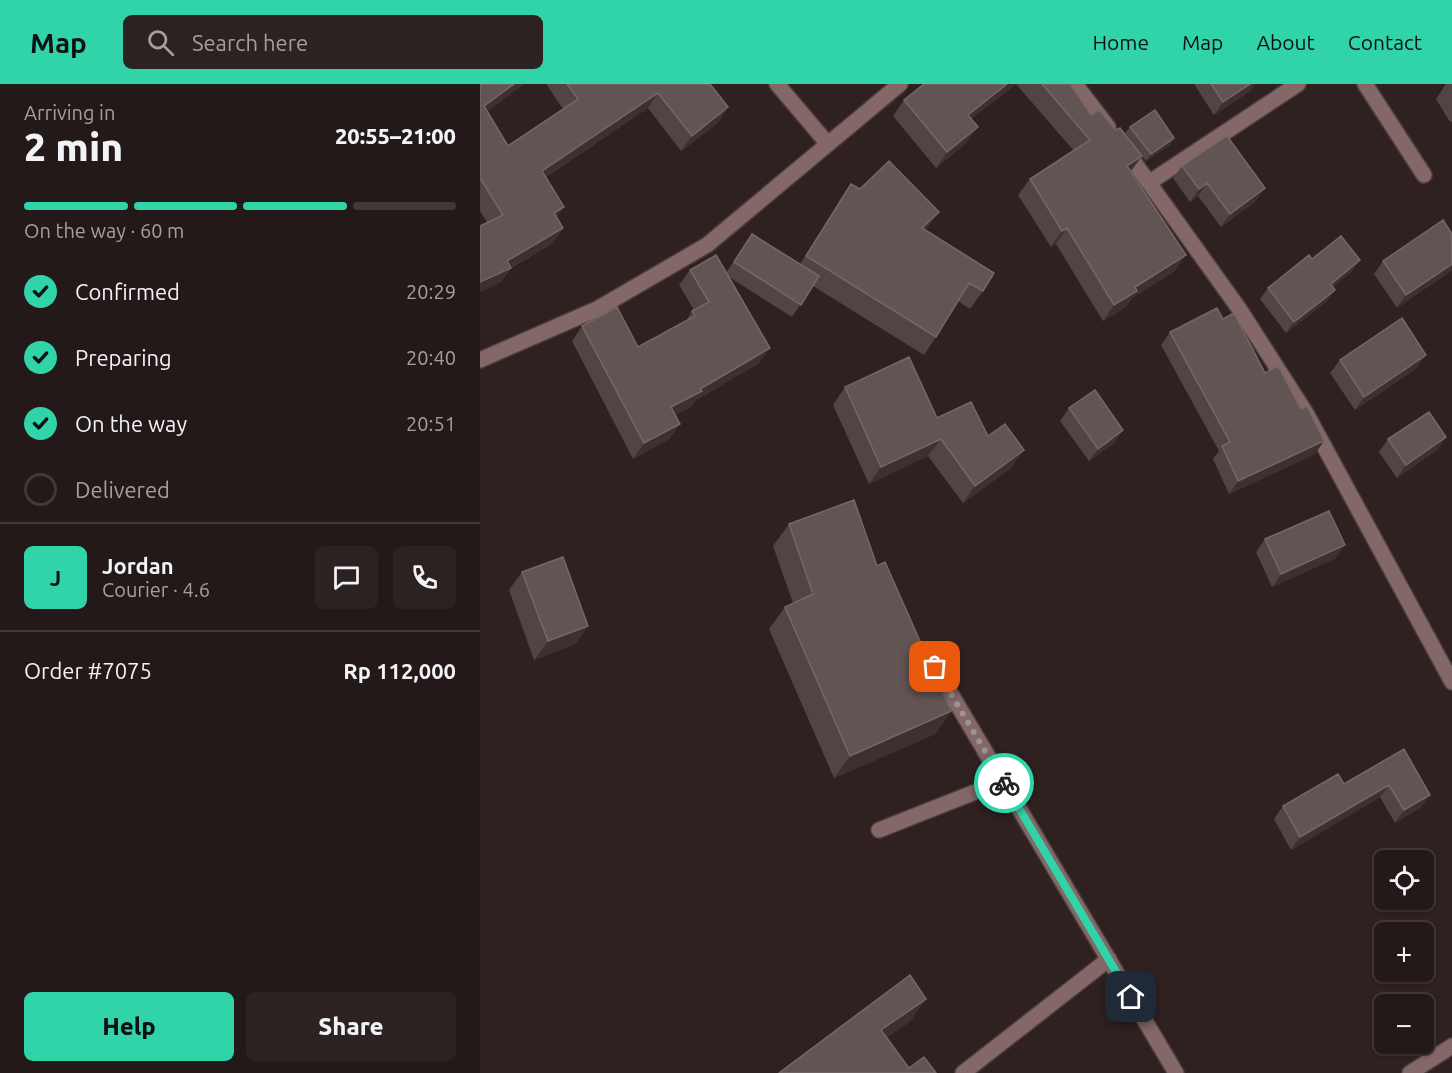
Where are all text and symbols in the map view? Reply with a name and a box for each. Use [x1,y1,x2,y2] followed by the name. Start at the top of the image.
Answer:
[123,15,543,69] search box
[144,26,177,59] icon: search
[30,27,87,58] text: Map
[192,30,308,55] text: Search here
[1092,30,1149,54] text: Home
[1182,30,1223,54] text: Map
[1256,30,1315,54] text: About
[1348,30,1422,54] text: Contact
[24,101,115,124] text: Arriving in
[335,123,456,148] text: 20:55–21:00
[24,125,123,168] text: 2 min
[24,219,184,242] text: On the way · 60 m
[24,275,57,308] icon: check
[75,279,180,304] text: Confirmed
[406,280,456,303] text: 20:29
[24,341,57,374] icon: check
[75,345,172,370] text: Preparing
[406,346,456,369] text: 20:40
[24,407,57,440] icon: check
[75,411,187,436] text: On the way
[406,412,456,435] text: 20:51
[75,477,170,502] text: Delivered
[315,546,378,609] button: chat
[393,546,456,609] button: phone
[102,553,174,578] text: Jordan
[50,565,61,590] text: J
[102,578,210,601] text: Courier · 4.6
[909,641,960,692] pin
[918,650,951,683] icon: bag
[24,658,152,683] text: Order #7075
[343,658,456,683] text: Rp 112,000
[974,753,1034,813] courier
[988,767,1021,800] icon: bike
[1374,850,1434,1054] map controls
[1374,850,1434,910] button: locate
[1374,922,1434,982] button: +
[1105,971,1156,1022] pin
[1114,980,1147,1013] icon: home
[24,992,234,1061] button: Help
[246,992,456,1061] button: Share
[1374,994,1434,1054] button: −

